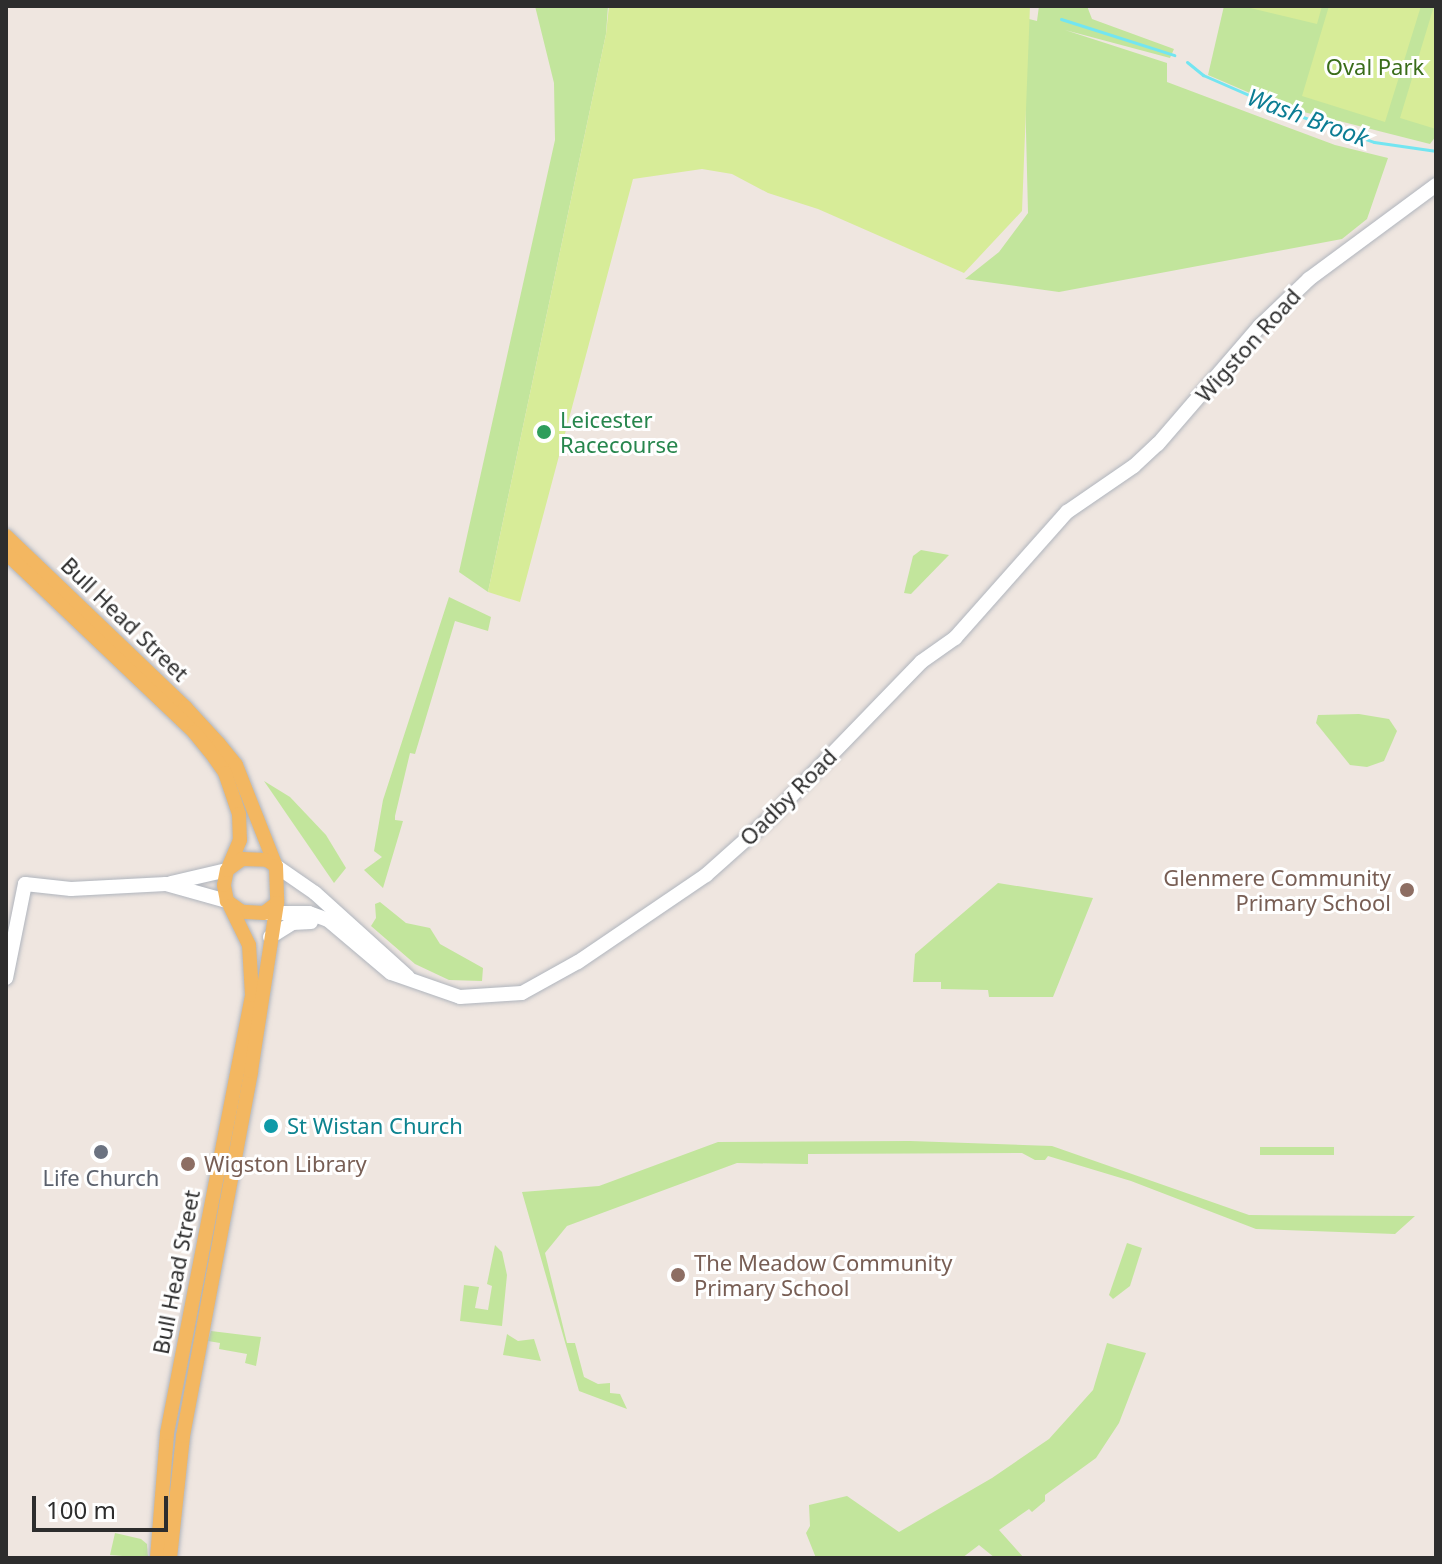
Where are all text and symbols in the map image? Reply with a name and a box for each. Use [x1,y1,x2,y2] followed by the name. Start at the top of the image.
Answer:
[1326,54,1424,80] park label: Oval Park
[1244,82,1372,152] water label: Wash Brook
[1190,283,1306,407] street label: Wigston Road
[560,406,678,458] place label: Leicester Racecourse
[535,423,553,441] marker: Leicester Racecourse
[56,552,194,686] street label: Bull Head Street
[734,743,842,851] street label: Oadby Road
[1163,864,1391,916] place label: Glenmere Community Primary School
[1398,881,1416,899] marker: Glenmere Community Primary School
[287,1113,463,1139] place label: St Wistan Church
[262,1117,280,1135] marker: St Wistan Church
[92,1143,110,1161] marker: Life Church
[204,1151,367,1177] place label: Wigston Library
[179,1155,197,1173] marker: Wigston Library
[43,1165,159,1191] place label: Life Church
[147,1188,205,1356] street label: Bull Head Street
[694,1249,952,1300] place label: The Meadow Community Primary School
[669,1266,687,1284] marker: The Meadow Community Primary School
[36,1480,172,1530] scale bar
[46,1493,116,1526] text: 100 m

